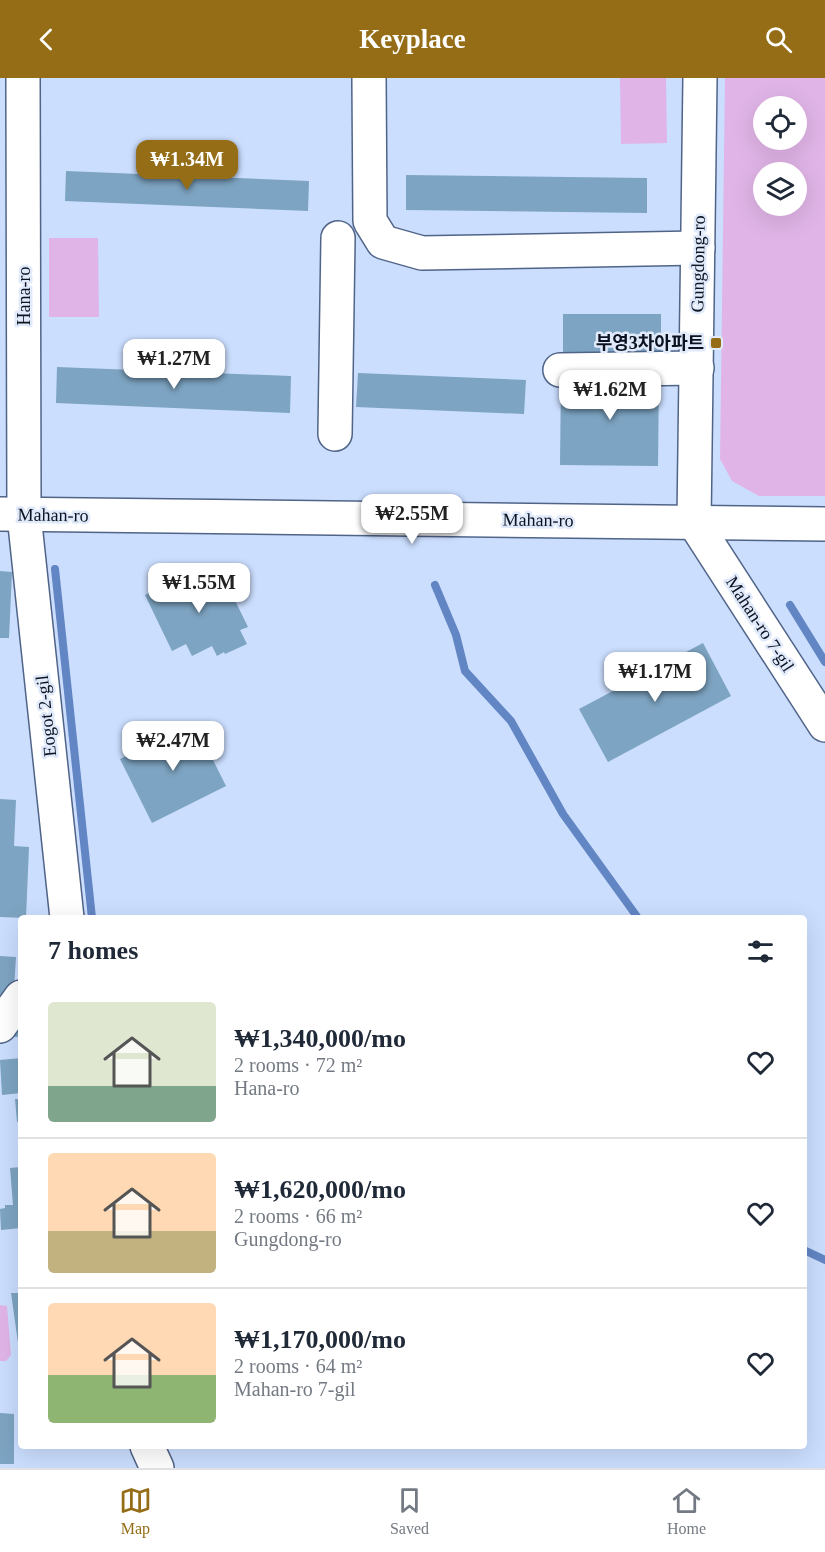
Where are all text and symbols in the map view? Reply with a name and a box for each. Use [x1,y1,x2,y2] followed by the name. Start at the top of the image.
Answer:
[30,23,63,56] icon: back
[762,23,795,56] icon: search
[359,24,466,54] text: Keyplace
[753,96,807,216] map controls
[753,96,807,150] button: locate
[138,140,236,191] pin: ₩1.34M
[150,148,224,170] text: ₩1.34M
[753,162,807,216] button: layers
[687,215,709,313] street label: Gungdong-ro
[14,267,34,325] street label: Hana-ro
[596,333,704,353] place label: 부영3차아파트
[709,336,723,350] marker: 부영3차아파트
[125,339,223,390] pin: ₩1.27M
[137,347,211,369] text: ₩1.27M
[561,370,659,421] pin: ₩1.62M
[573,378,647,400] text: ₩1.62M
[363,494,461,545] pin: ₩2.55M
[375,502,449,524] text: ₩2.55M
[17,504,89,526] street label: Mahan-ro
[502,509,574,531] street label: Mahan-ro
[150,563,248,614] pin: ₩1.55M
[162,571,236,593] text: ₩1.55M
[722,573,798,675] street label: Mahan-ro 7-gil
[606,652,704,703] pin: ₩1.17M
[618,660,692,682] text: ₩1.17M
[32,674,60,758] street label: Eogot 2-gil
[124,721,222,772] pin: ₩2.47M
[136,729,210,751] text: ₩2.47M
[744,935,777,968] icon: filters
[48,936,138,965] text: 7 homes
[234,1024,406,1053] text: ₩1,340,000/mo
[96,1026,168,1098] icon: home
[744,1046,777,1079] icon: heart
[234,1054,362,1076] text: 2 rooms · 72 m²
[234,1077,300,1099] text: Hana-ro
[234,1175,406,1204] text: ₩1,620,000/mo
[96,1177,168,1249] icon: home
[744,1197,777,1230] icon: heart
[234,1205,362,1227] text: 2 rooms · 66 m²
[234,1228,342,1250] text: Gungdong-ro
[234,1325,406,1354] text: ₩1,170,000/mo
[96,1327,168,1399] icon: home
[744,1347,777,1380] icon: heart
[234,1355,362,1377] text: 2 rooms · 64 m²
[234,1378,356,1400] text: Mahan-ro 7-gil
[119,1484,152,1538] tab: Map
[390,1484,429,1538] tab: Saved
[667,1484,706,1538] tab: Home

